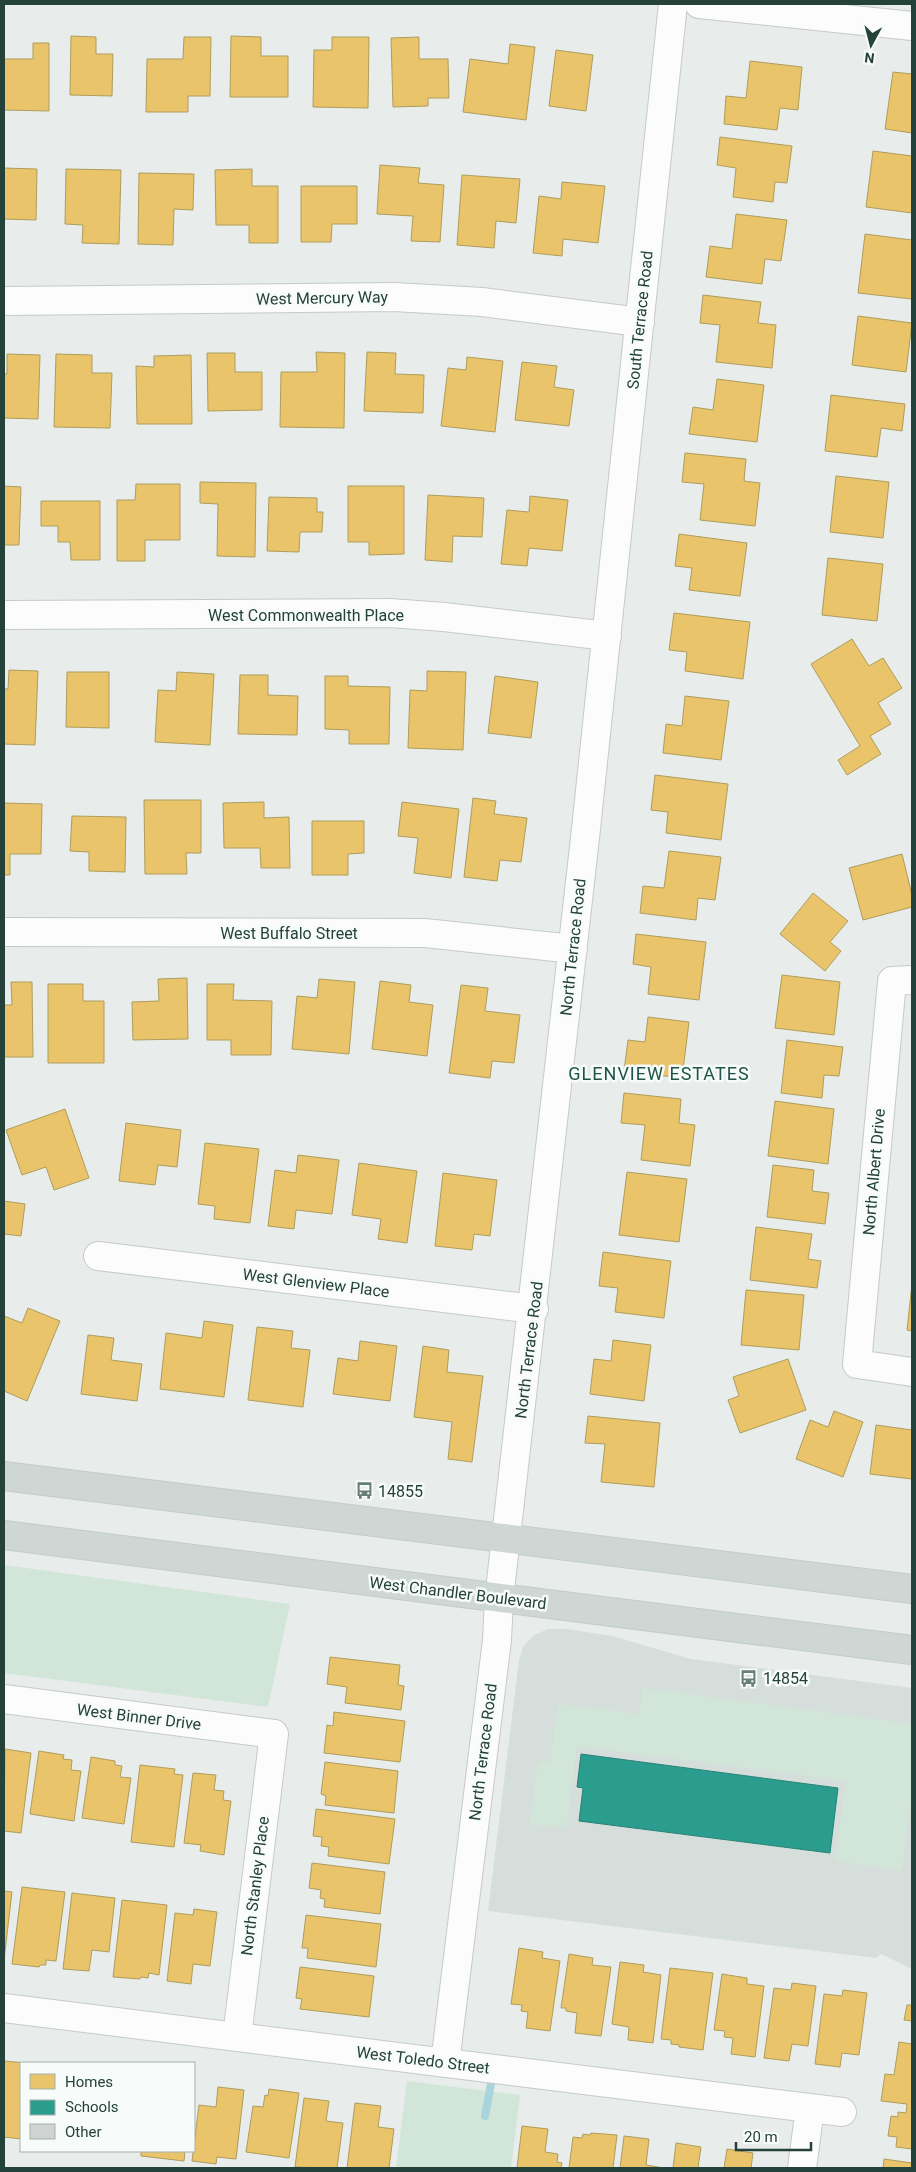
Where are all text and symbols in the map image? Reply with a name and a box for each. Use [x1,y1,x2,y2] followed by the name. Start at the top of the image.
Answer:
[846,20,896,70] north arrow
[864,49,875,66] text: N
[623,250,657,390] street label: South Terrace Road
[256,287,389,309] street label: West Mercury Way
[208,606,404,625] street label: West Commonwealth Place
[556,877,590,1017] street label: North Terrace Road
[220,924,358,943] street label: West Buffalo Street
[568,1063,750,1084] district label: GLENVIEW ESTATES
[859,1108,889,1236] street label: North Albert Drive
[242,1265,390,1301] street label: West Glenview Place
[511,1280,547,1420] street label: North Terrace Road
[354,1481,374,1501] bus stop icon: 14855
[378,1482,423,1501] place label: 14855
[368,1573,548,1613] street label: West Chandler Boulevard
[739,1668,759,1688] bus stop icon: 14854
[763,1669,808,1688] place label: 14854
[465,1682,501,1822] street label: North Terrace Road
[76,1700,202,1734] street label: West Binner Drive
[237,1815,273,1957] street label: North Stanley Place
[355,2042,491,2078] street label: West Toledo Street
[20,2062,195,2152] legend
[65,2073,113,2091] text: Homes
[65,2098,119,2116] text: Schools
[736,2120,811,2152] scale bar
[65,2123,102,2141] text: Other
[744,2128,778,2146] text: 20 m

